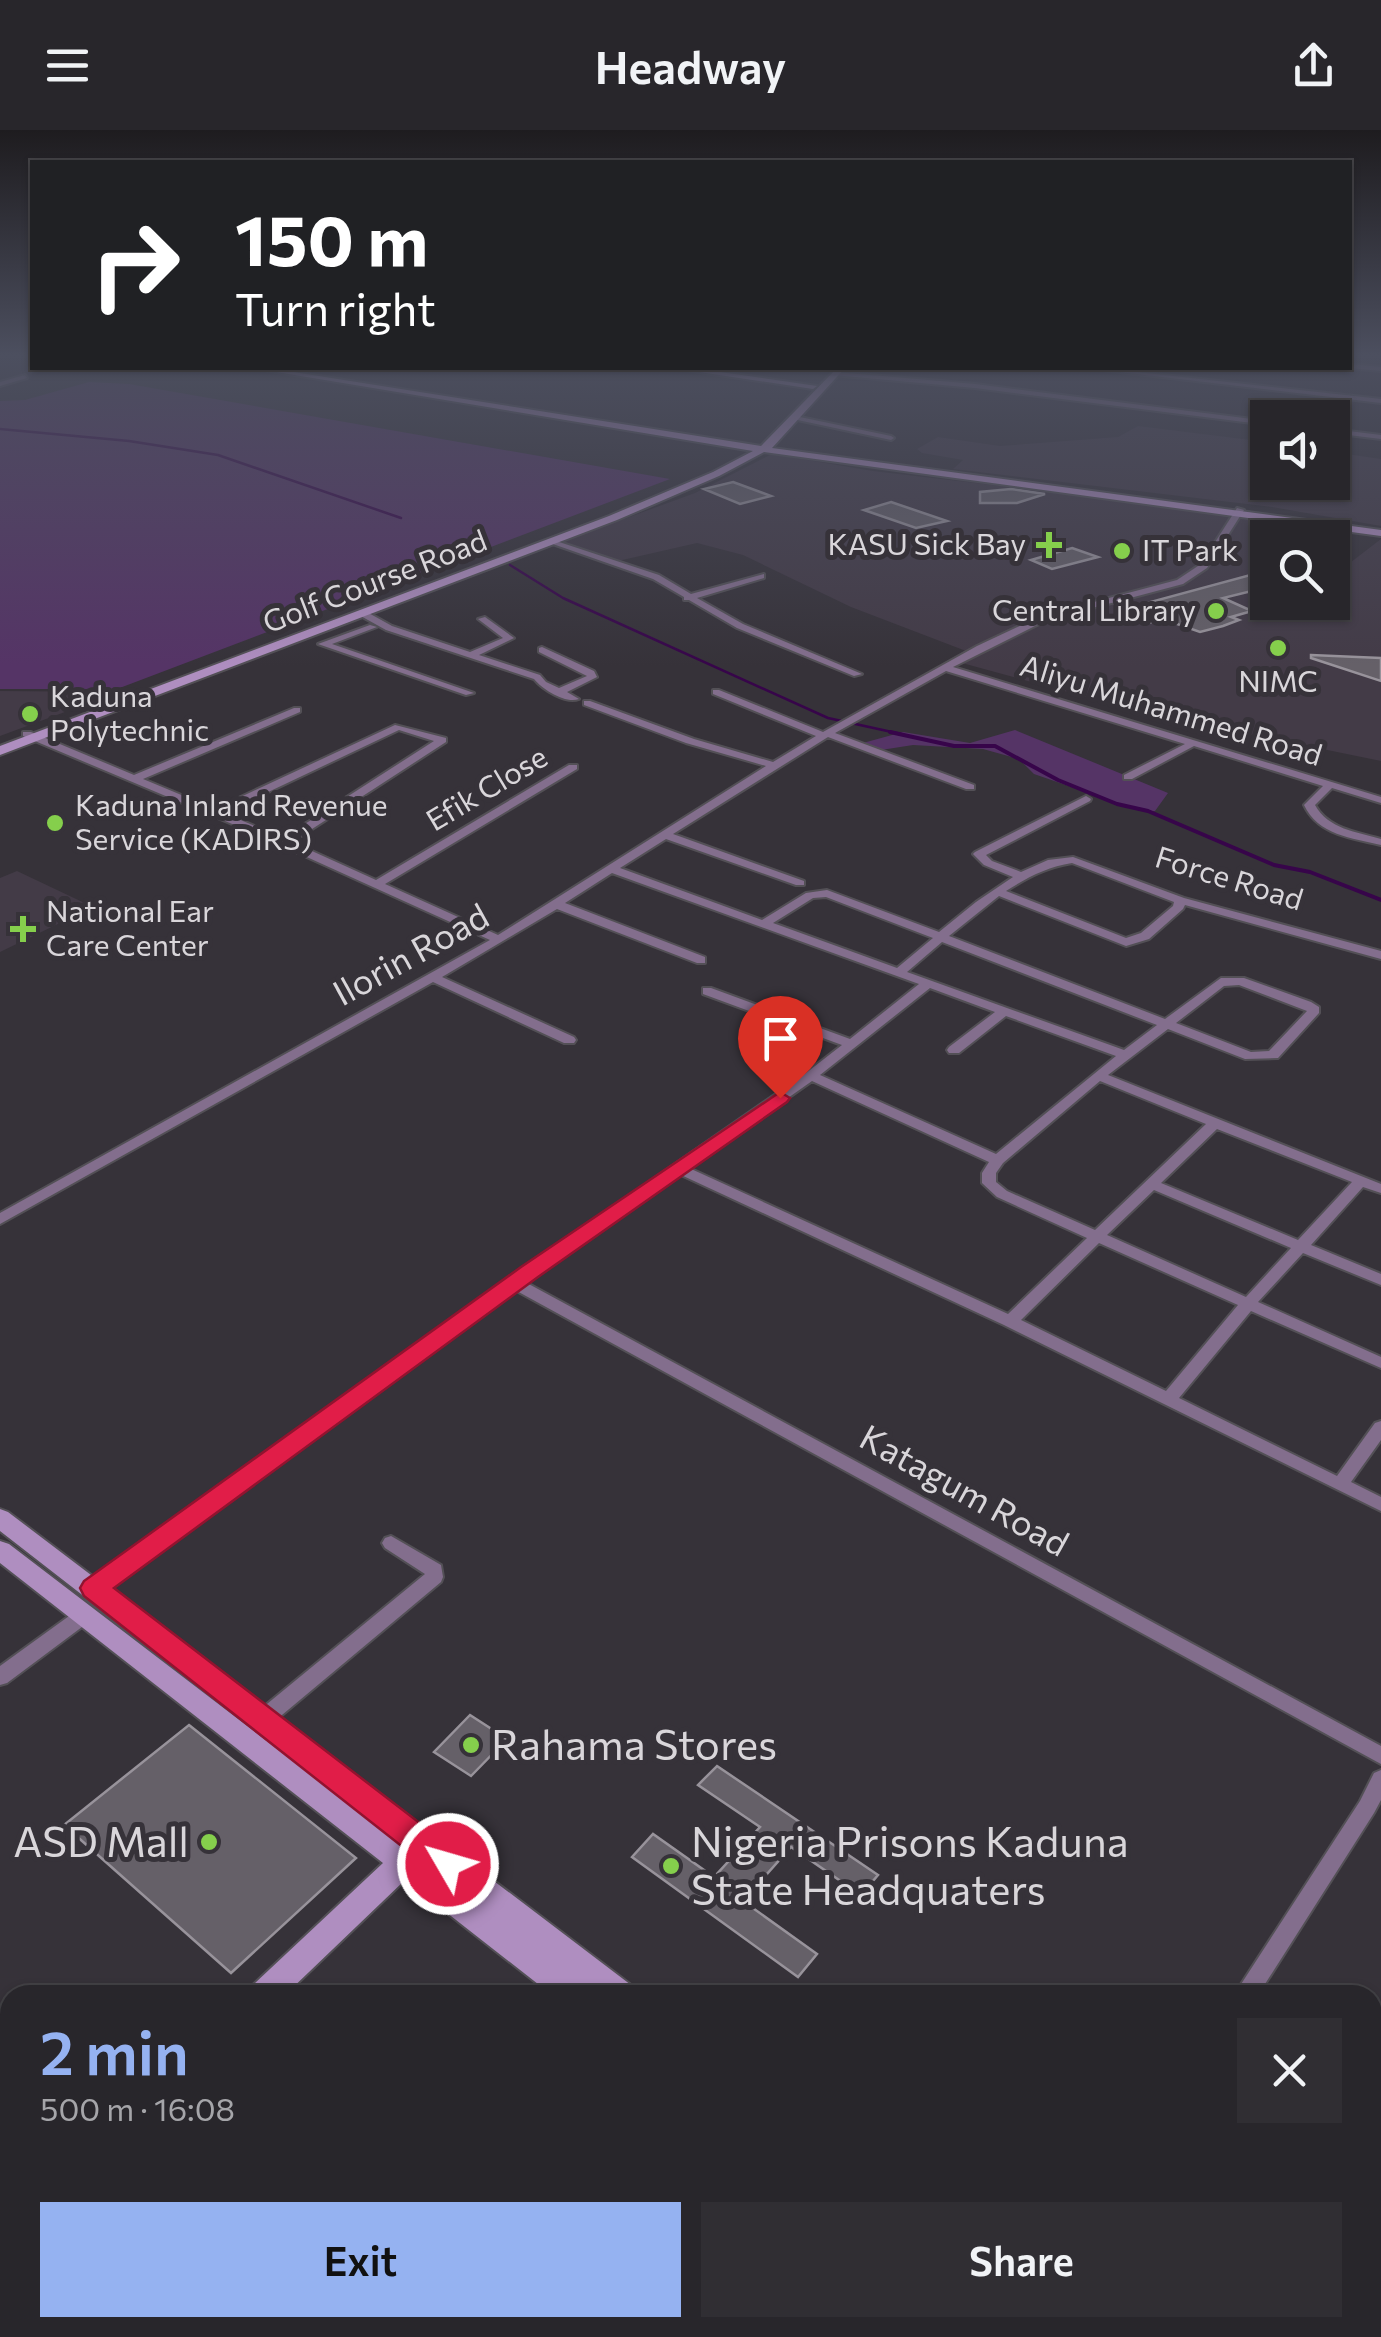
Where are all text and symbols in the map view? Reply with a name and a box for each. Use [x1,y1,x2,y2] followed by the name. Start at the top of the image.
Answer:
[40,38,95,93] icon: menu
[595,38,786,93] text: Headway
[1286,38,1341,93] icon: share
[235,195,428,280] text: 150 m
[70,200,200,330] icon: right
[235,280,436,335] text: Turn right
[1250,400,1350,620] map controls
[1250,400,1350,500] button: sound
[257,520,491,639] street label: Golf Course Road
[1250,520,1350,620] button: search
[828,524,1026,561] place label: KASU Sick Bay
[1142,530,1238,567] place label: IT Park
[1036,532,1062,558] marker: KASU Sick Bay
[1111,540,1133,562] marker: IT Park
[992,590,1196,627] place label: Central Library
[1205,600,1227,622] marker: Central Library
[1267,637,1289,659] marker: NIMC
[1016,645,1327,772] street label: Aliyu Muhammed Road
[1238,661,1318,698] place label: NIMC
[50,676,209,747] place label: Kaduna Polytechnic
[19,703,41,725] marker: Kaduna Polytechnic
[419,736,553,837] street label: Efik Close
[75,785,388,856] place label: Kaduna Inland Revenue Service (KADIRS)
[44,812,66,834] marker: Kaduna Inland Revenue Service (KADIRS)
[1151,837,1308,917] street label: Force Road
[46,891,214,962] place label: National Ear Care Center
[325,893,495,1013] street label: Ilorin Road
[10,916,36,942] marker: National Ear Care Center
[738,996,823,1099] pin
[753,1011,808,1066] icon: arrive
[853,1414,1077,1564] street label: Katagum Road
[491,1717,777,1769] place label: Rahama Stores
[460,1734,482,1756] marker: Rahama Stores
[396,1812,500,1916] position arrow
[13,1814,189,1866] place label: ASD Mall
[691,1814,1129,1914] place label: Nigeria Prisons Kaduna State Headquaters
[198,1831,220,1853] marker: ASD Mall
[660,1855,682,1877] marker: Nigeria Prisons Kaduna State Headquaters
[40,2014,189,2087] text: 2 min
[1237,2018,1342,2123] button: close
[40,2088,235,2128] text: 500 m · 16:08
[40,2202,681,2317] button: Exit
[701,2202,1342,2317] button: Share

